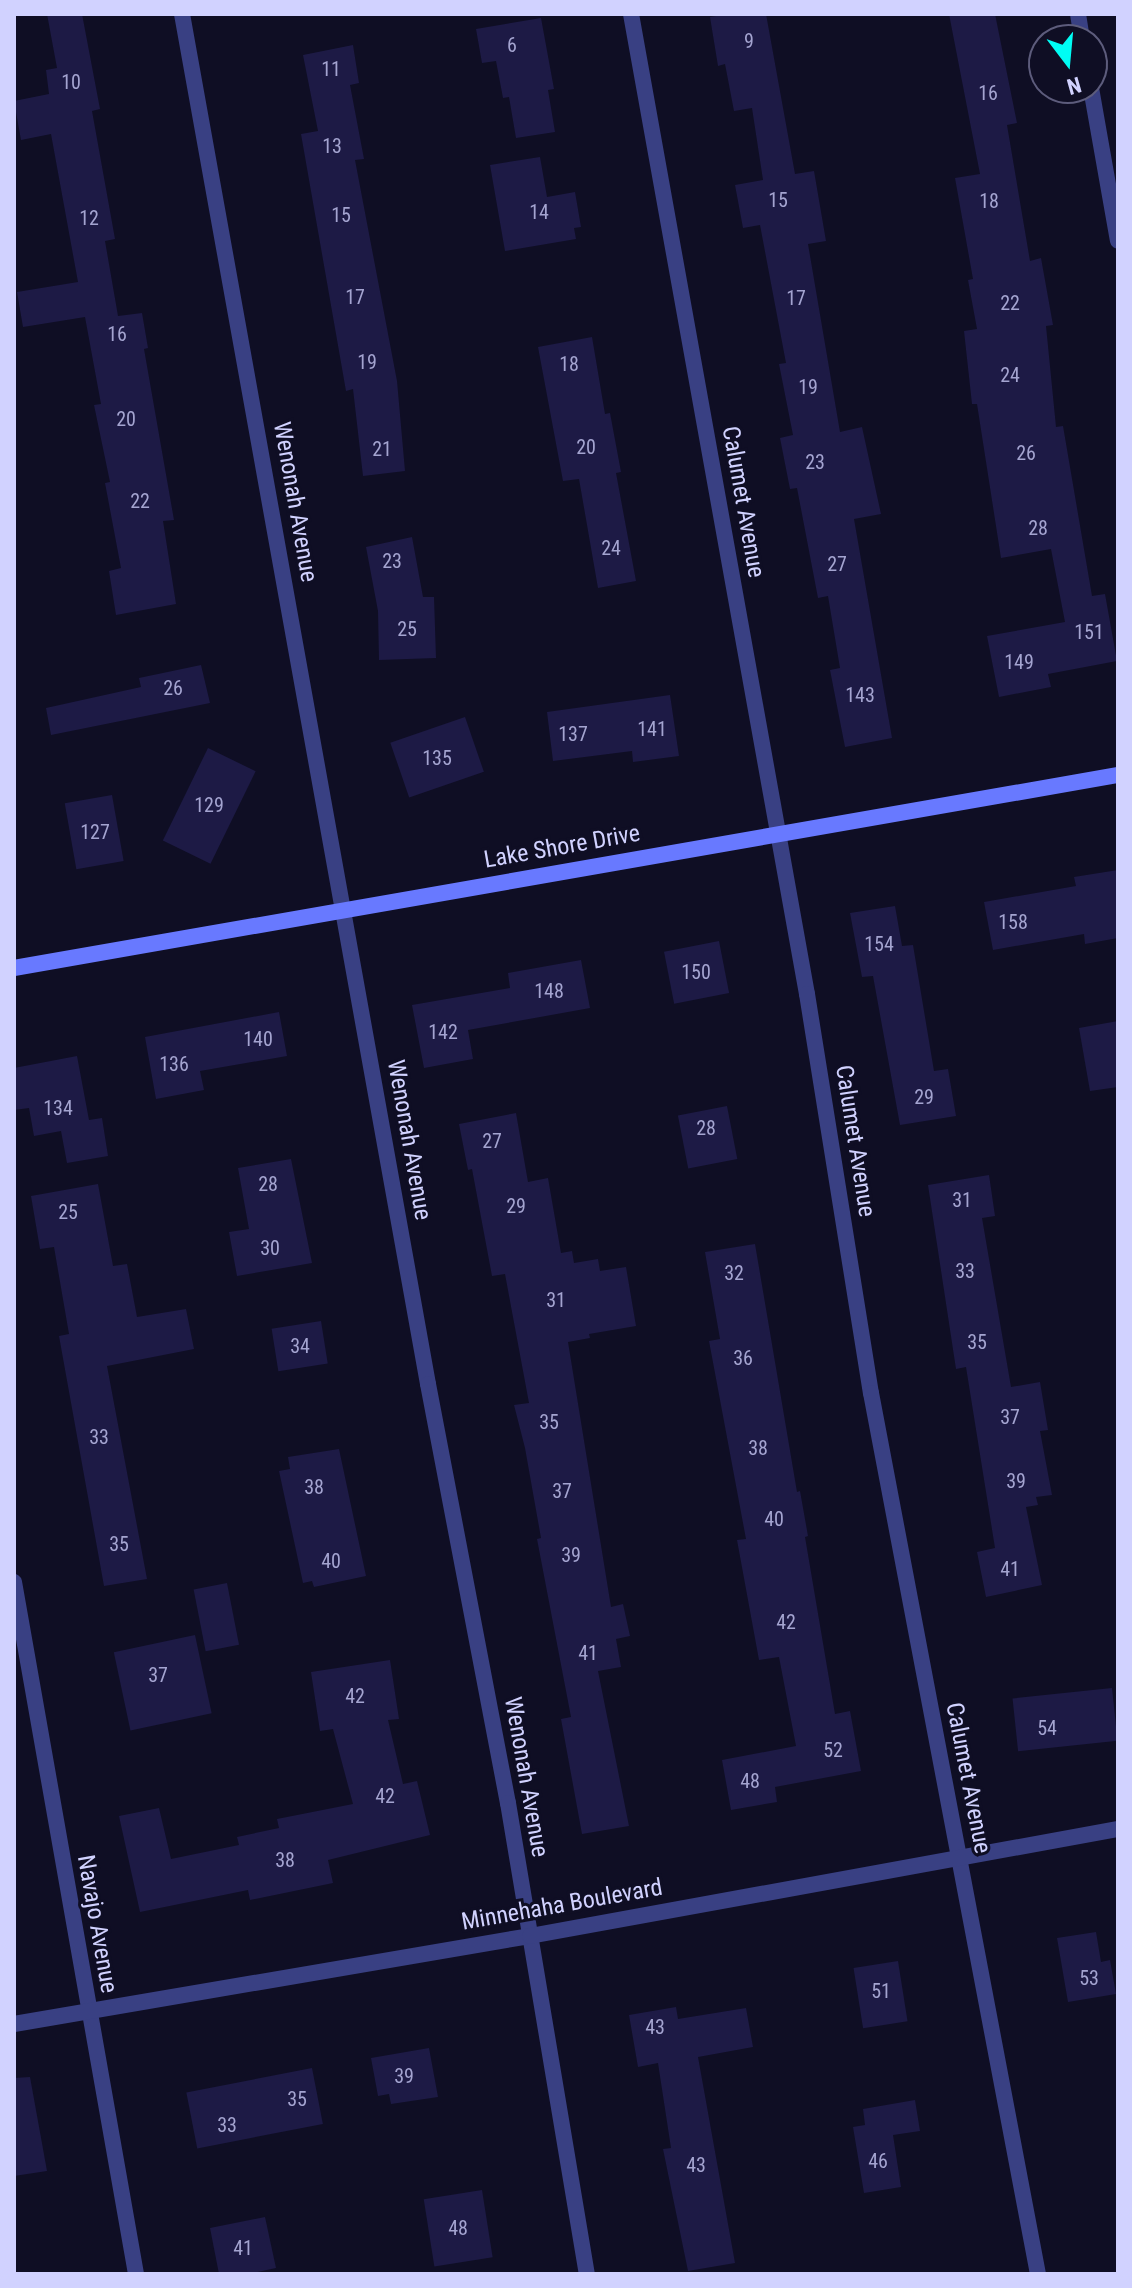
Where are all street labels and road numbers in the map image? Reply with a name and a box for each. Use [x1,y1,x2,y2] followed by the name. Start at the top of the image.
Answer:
[267,420,323,584] street label: Wenonah Avenue
[716,424,770,580] street label: Calumet Avenue
[482,819,642,875] street label: Lake Shore Drive
[381,1058,437,1222] street label: Wenonah Avenue
[829,1063,881,1219] street label: Calumet Avenue
[498,1695,554,1859] street label: Wenonah Avenue
[939,1700,997,1856] street label: Calumet Avenue
[71,1853,123,1995] street label: Navajo Avenue
[459,1873,665,1937] street label: Minnehaha Boulevard

